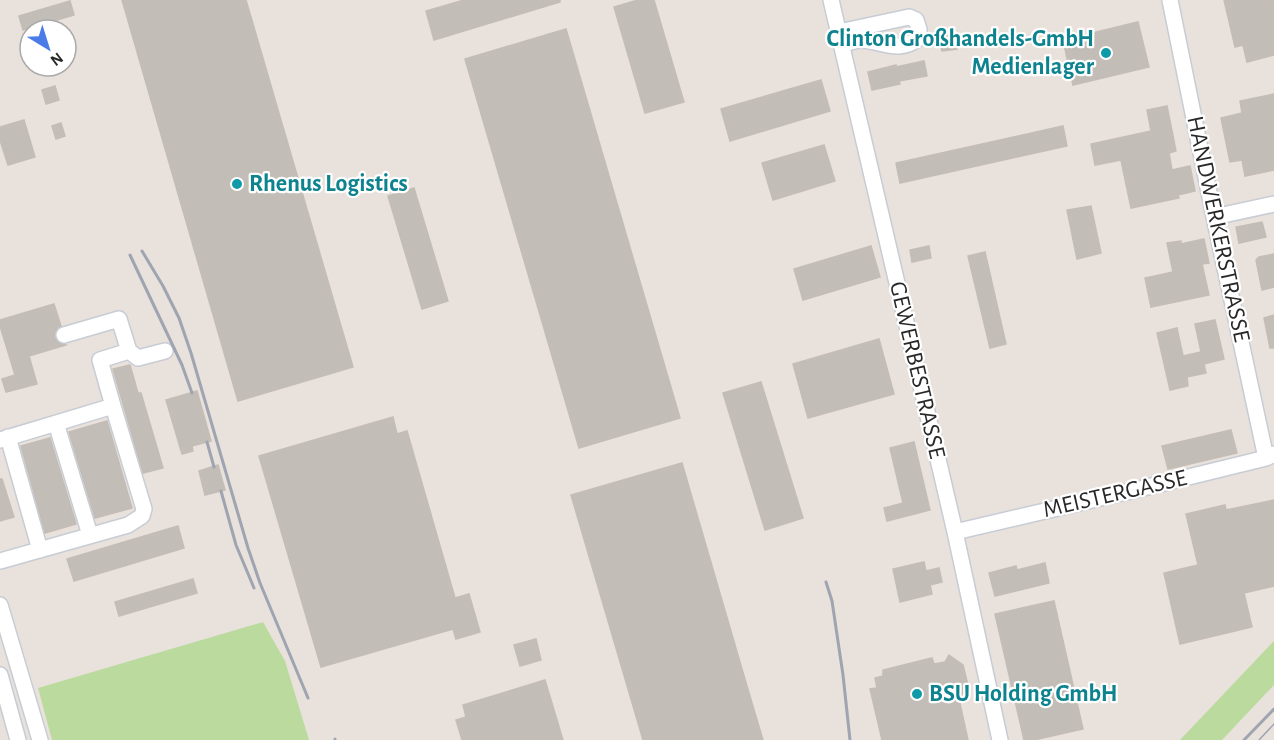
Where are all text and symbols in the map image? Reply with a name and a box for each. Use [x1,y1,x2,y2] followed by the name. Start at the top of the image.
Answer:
[18,18,78,78] north arrow
[826,27,1095,79] place label: Clinton Großhandels-GmbH Medienlager
[1099,46,1113,60] marker: Clinton Großhandels-GmbH Medienlager
[47,49,66,69] text: N
[1182,114,1254,345] street label: HANDWERKERSTRASSE
[249,172,408,196] place label: Rhenus Logistics
[230,177,244,191] marker: Rhenus Logistics
[885,279,949,461] street label: GEWERBESTRASSE
[1041,466,1190,522] street label: MEISTERGASSE
[929,682,1117,706] place label: BSU Holding GmbH
[910,687,924,701] marker: BSU Holding GmbH

